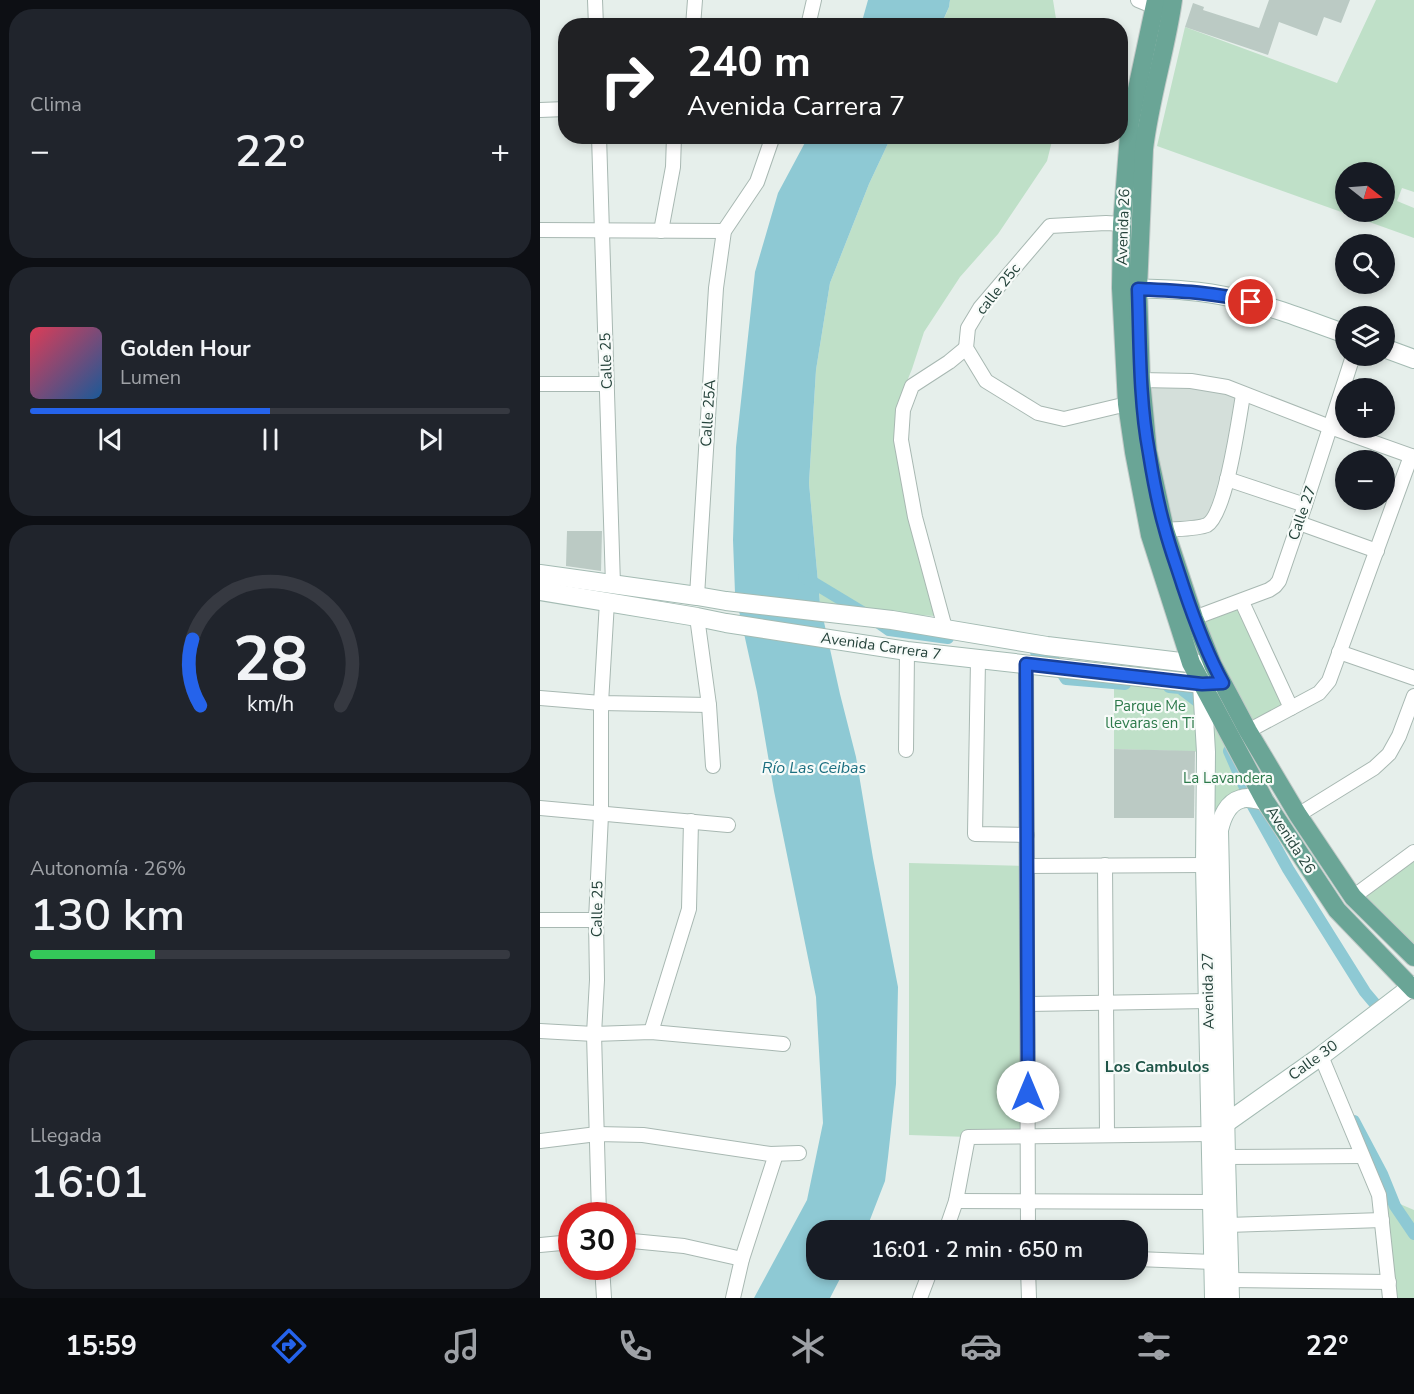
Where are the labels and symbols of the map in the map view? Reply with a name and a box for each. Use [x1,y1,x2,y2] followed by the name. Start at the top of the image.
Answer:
[1335,162,1395,222] north arrow
[1112,188,1134,266] street label: Avenida 26
[971,259,1025,319] street label: calle 25c
[1225,276,1276,327] pin
[595,332,617,390] street label: Calle 25
[696,379,720,447] street label: Calle 25A
[1283,483,1321,543] street label: Calle 27
[820,628,942,664] street label: Avenida Carrera 7
[1105,696,1195,733] park label: Parque Me llevaras en Ti
[762,757,866,779] water label: Río Las Ceibas
[1183,768,1273,788] park label: La Lavandera
[1262,802,1320,878] street label: Avenida 26
[587,881,607,937] street label: Calle 25
[1197,952,1219,1030] street label: Avenida 27
[1284,1035,1342,1085] street label: Calle 30
[1105,1056,1209,1078] district label: Los Cambulos
[996,1060,1060,1124] position arrow
[558,1202,636,1280] speed limit sign: 30

